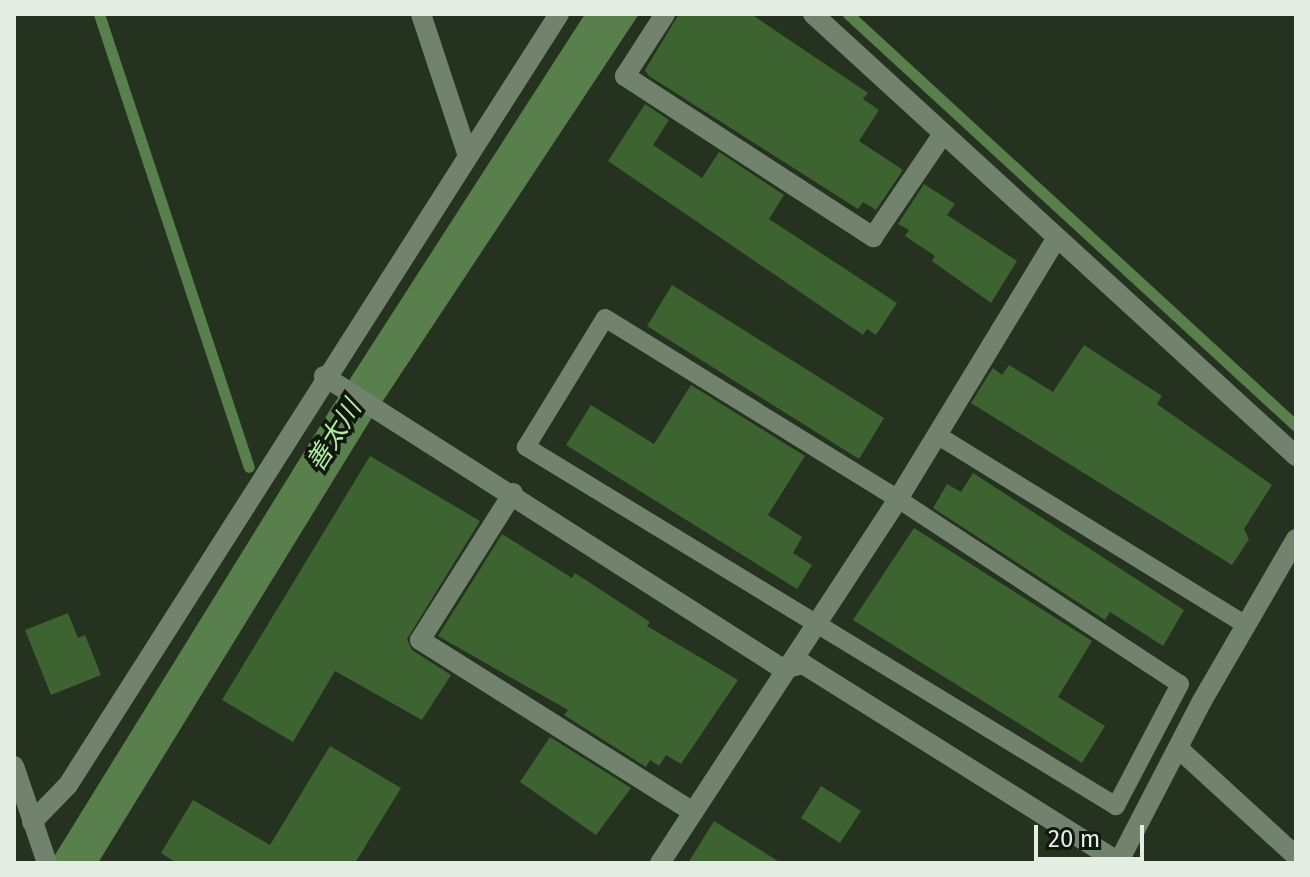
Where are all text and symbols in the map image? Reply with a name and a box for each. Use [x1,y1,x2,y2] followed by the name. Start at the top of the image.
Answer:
[300,395,368,477] water label: 善太川
[1038,809,1148,859] scale bar
[1048,825,1100,853] text: 20 m

